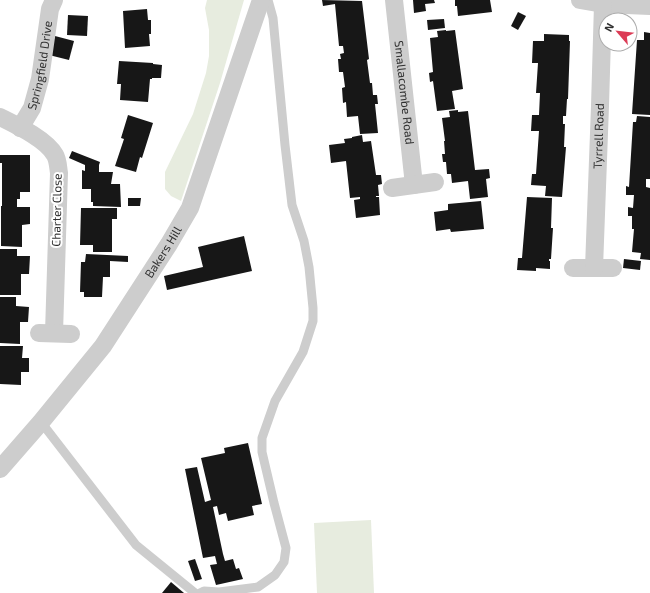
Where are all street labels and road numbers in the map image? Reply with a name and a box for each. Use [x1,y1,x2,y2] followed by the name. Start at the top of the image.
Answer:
[24,20,54,111] street label: Springfield Drive
[392,40,418,145] street label: Smallacombe Road
[590,103,606,169] street label: Tyrrell Road
[48,173,64,247] street label: Charter Close
[141,223,184,280] street label: Bakers Hill

